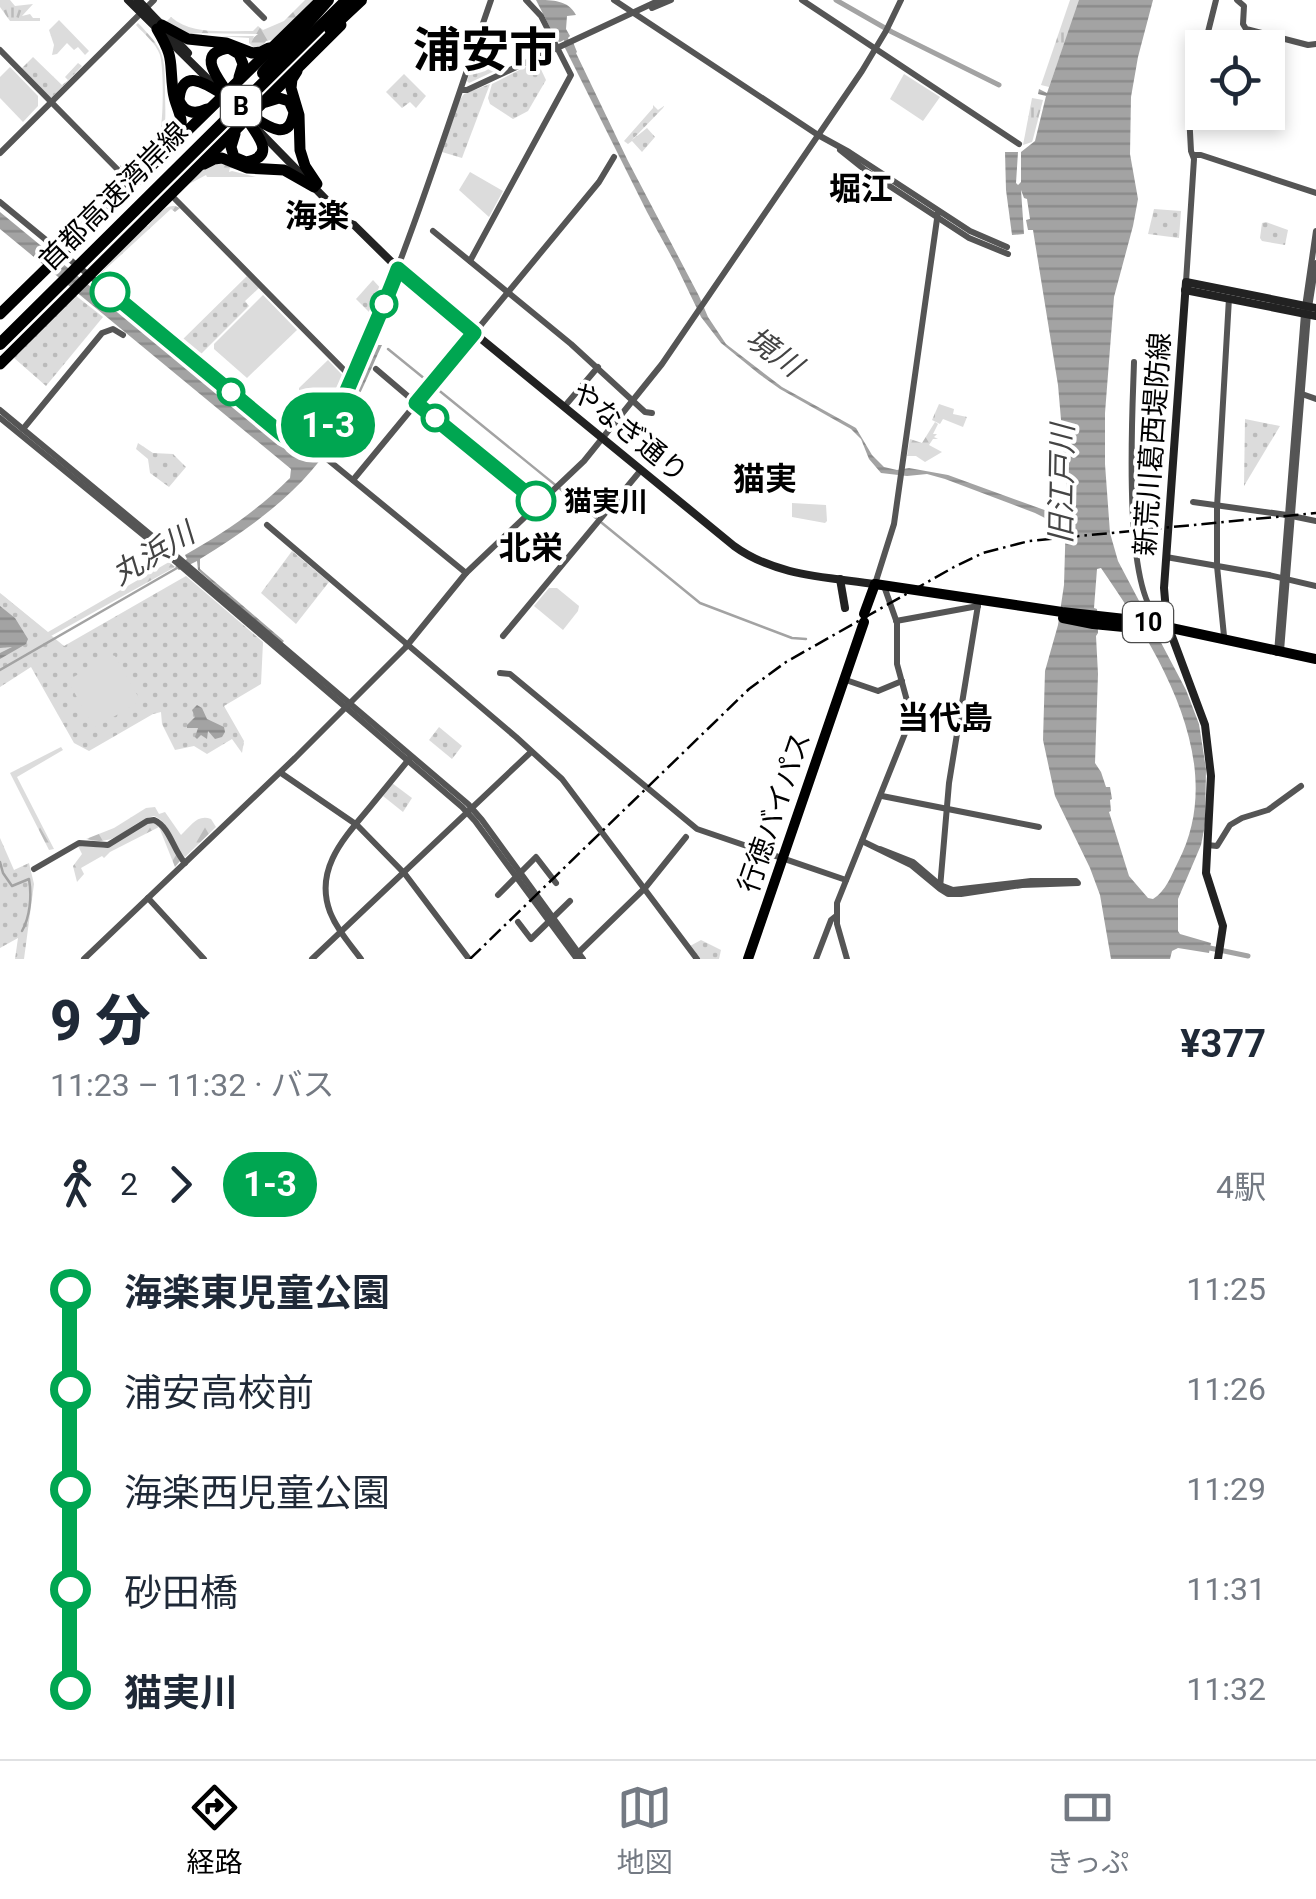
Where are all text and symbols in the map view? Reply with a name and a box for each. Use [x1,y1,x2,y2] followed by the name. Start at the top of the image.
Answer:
[413,22,557,79] district label: 浦安市
[1185,30,1285,130] map controls
[1185,30,1285,130] button: locate
[221,86,261,126] road number: B
[32,115,194,277] street label: 首都高速湾岸線
[829,170,893,208] district label: 堀江
[285,197,349,235] district label: 海楽
[91,273,129,311] unlabelled marker
[371,291,397,317] unlabelled marker
[740,320,811,385] water label: 境川
[1128,331,1177,557] street label: 新荒川葛西堤防線
[565,376,694,489] street label: やなぎ通り
[218,379,244,405] unlabelled marker
[270,392,386,458] line badge: 1-3
[301,405,355,446] text: 1-3
[422,405,448,431] unlabelled marker
[1043,421,1080,544] water label: 旧江戸川
[733,460,797,498] district label: 猫実
[517,482,555,520] marker: 猫実川
[564,485,648,518] place label: 猫実川
[105,514,203,592] water label: 丸浜川
[499,529,563,567] district label: 北栄
[1123,602,1173,642] road number: 10
[897,699,993,737] district label: 当代島
[732,728,817,897] street label: 行徳バイパス
[50,989,150,1053] text: 9 分
[1180,1022,1266,1066] text: ¥377
[50,1066,335,1104] text: 11:23 – 11:32 · バス
[50,1157,105,1212] icon: walk
[153,1157,208,1212] icon: forward
[243,1164,297,1205] text: 1-3
[120,1165,138,1203] text: 2
[1216,1168,1266,1206] text: 4駅
[1186,1270,1266,1308] text: 11:25
[124,1271,390,1315] text: 海楽東児童公園
[1186,1370,1266,1408] text: 11:26
[124,1371,314,1415] text: 浦安高校前
[1186,1470,1266,1508] text: 11:29
[124,1471,390,1515] text: 海楽西児童公園
[1186,1570,1266,1608] text: 11:31
[124,1571,238,1615] text: 砂田橋
[1186,1670,1266,1708] text: 11:32
[124,1671,238,1715] text: 猫実川
[187,1780,243,1880] tab: 経路
[617,1780,673,1880] tab: 地図
[1046,1780,1129,1880] tab: きっぷ

